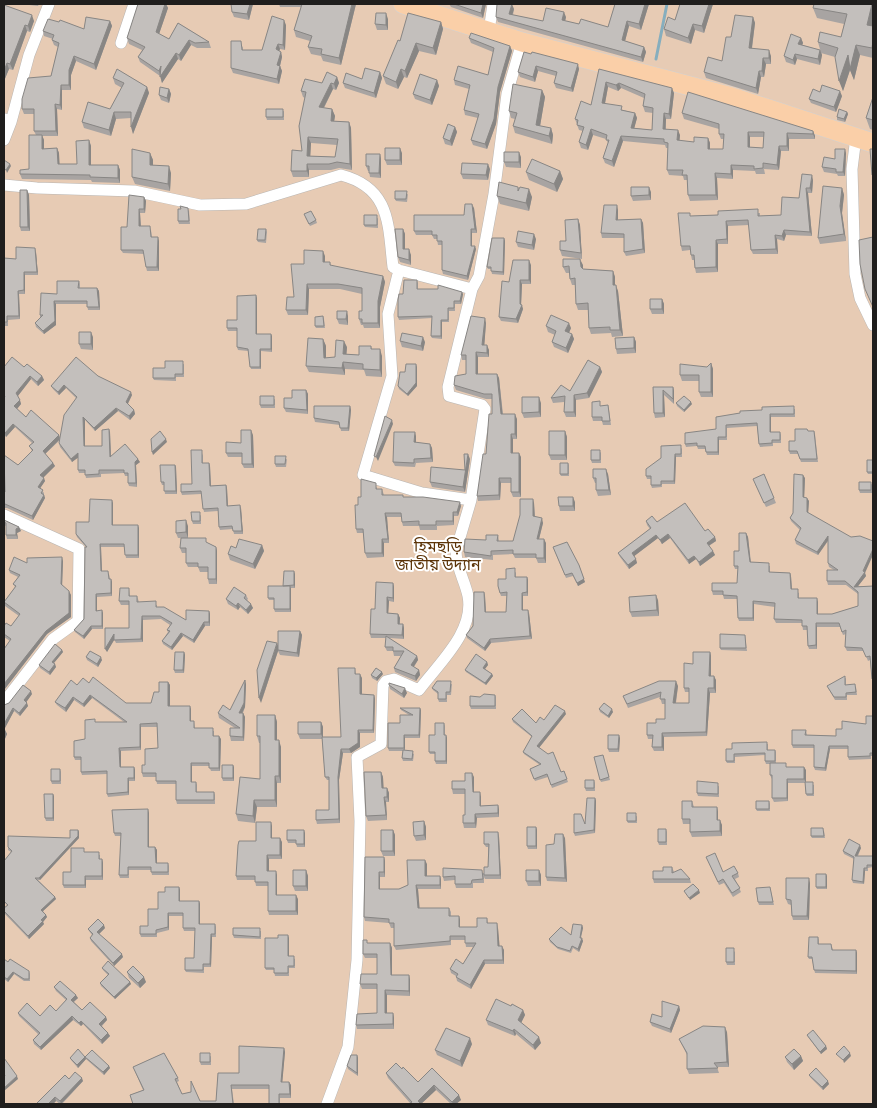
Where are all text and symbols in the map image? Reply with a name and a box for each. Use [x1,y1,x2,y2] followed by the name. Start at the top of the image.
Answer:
[394,536,481,573] park label: হিমছড়ি জাতীয় উদ্যান

